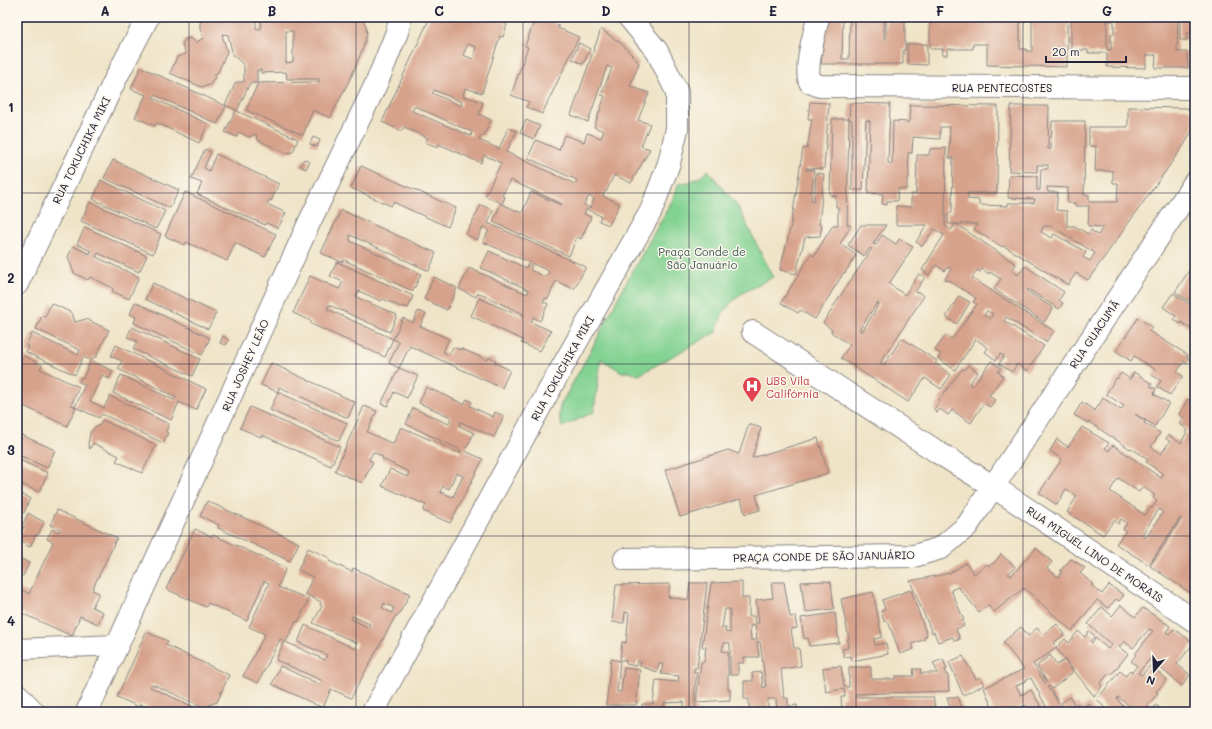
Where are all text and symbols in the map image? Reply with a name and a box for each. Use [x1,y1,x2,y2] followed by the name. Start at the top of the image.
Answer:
[100,2,110,19] text: A
[268,2,277,19] text: B
[434,2,444,19] text: C
[601,2,611,19] text: D
[769,2,777,19] text: E
[936,2,944,19] text: F
[1102,2,1112,19] text: G
[1046,38,1126,64] scale bar
[1052,43,1080,59] text: 20 m
[952,80,1052,95] street label: RUA PENTECOSTES
[48,94,114,206] street label: RUA TOKUCHIKA MIKI
[8,98,14,115] text: 1
[658,244,746,272] park label: Praça Conde de São Januário
[7,269,15,286] text: 2
[1066,297,1122,371] street label: RUA GUACUMÃ
[527,313,597,423] street label: RUA TOKUCHIKA MIKI
[218,316,272,413] street label: RUA JOSHEY LEÃO
[766,373,819,401] place label: UBS Vila Califórnia
[741,375,763,403] hospital icon: UBS Vila Califórnia
[7,441,15,458] text: 3
[1024,503,1166,605] street label: RUA MIGUEL LINO DE MORAIS
[733,547,915,565] street label: PRAÇA CONDE DE SÃO JANUÁRIO
[7,612,15,629] text: 4
[1134,651,1174,691] north arrow
[1144,672,1157,689] text: N

